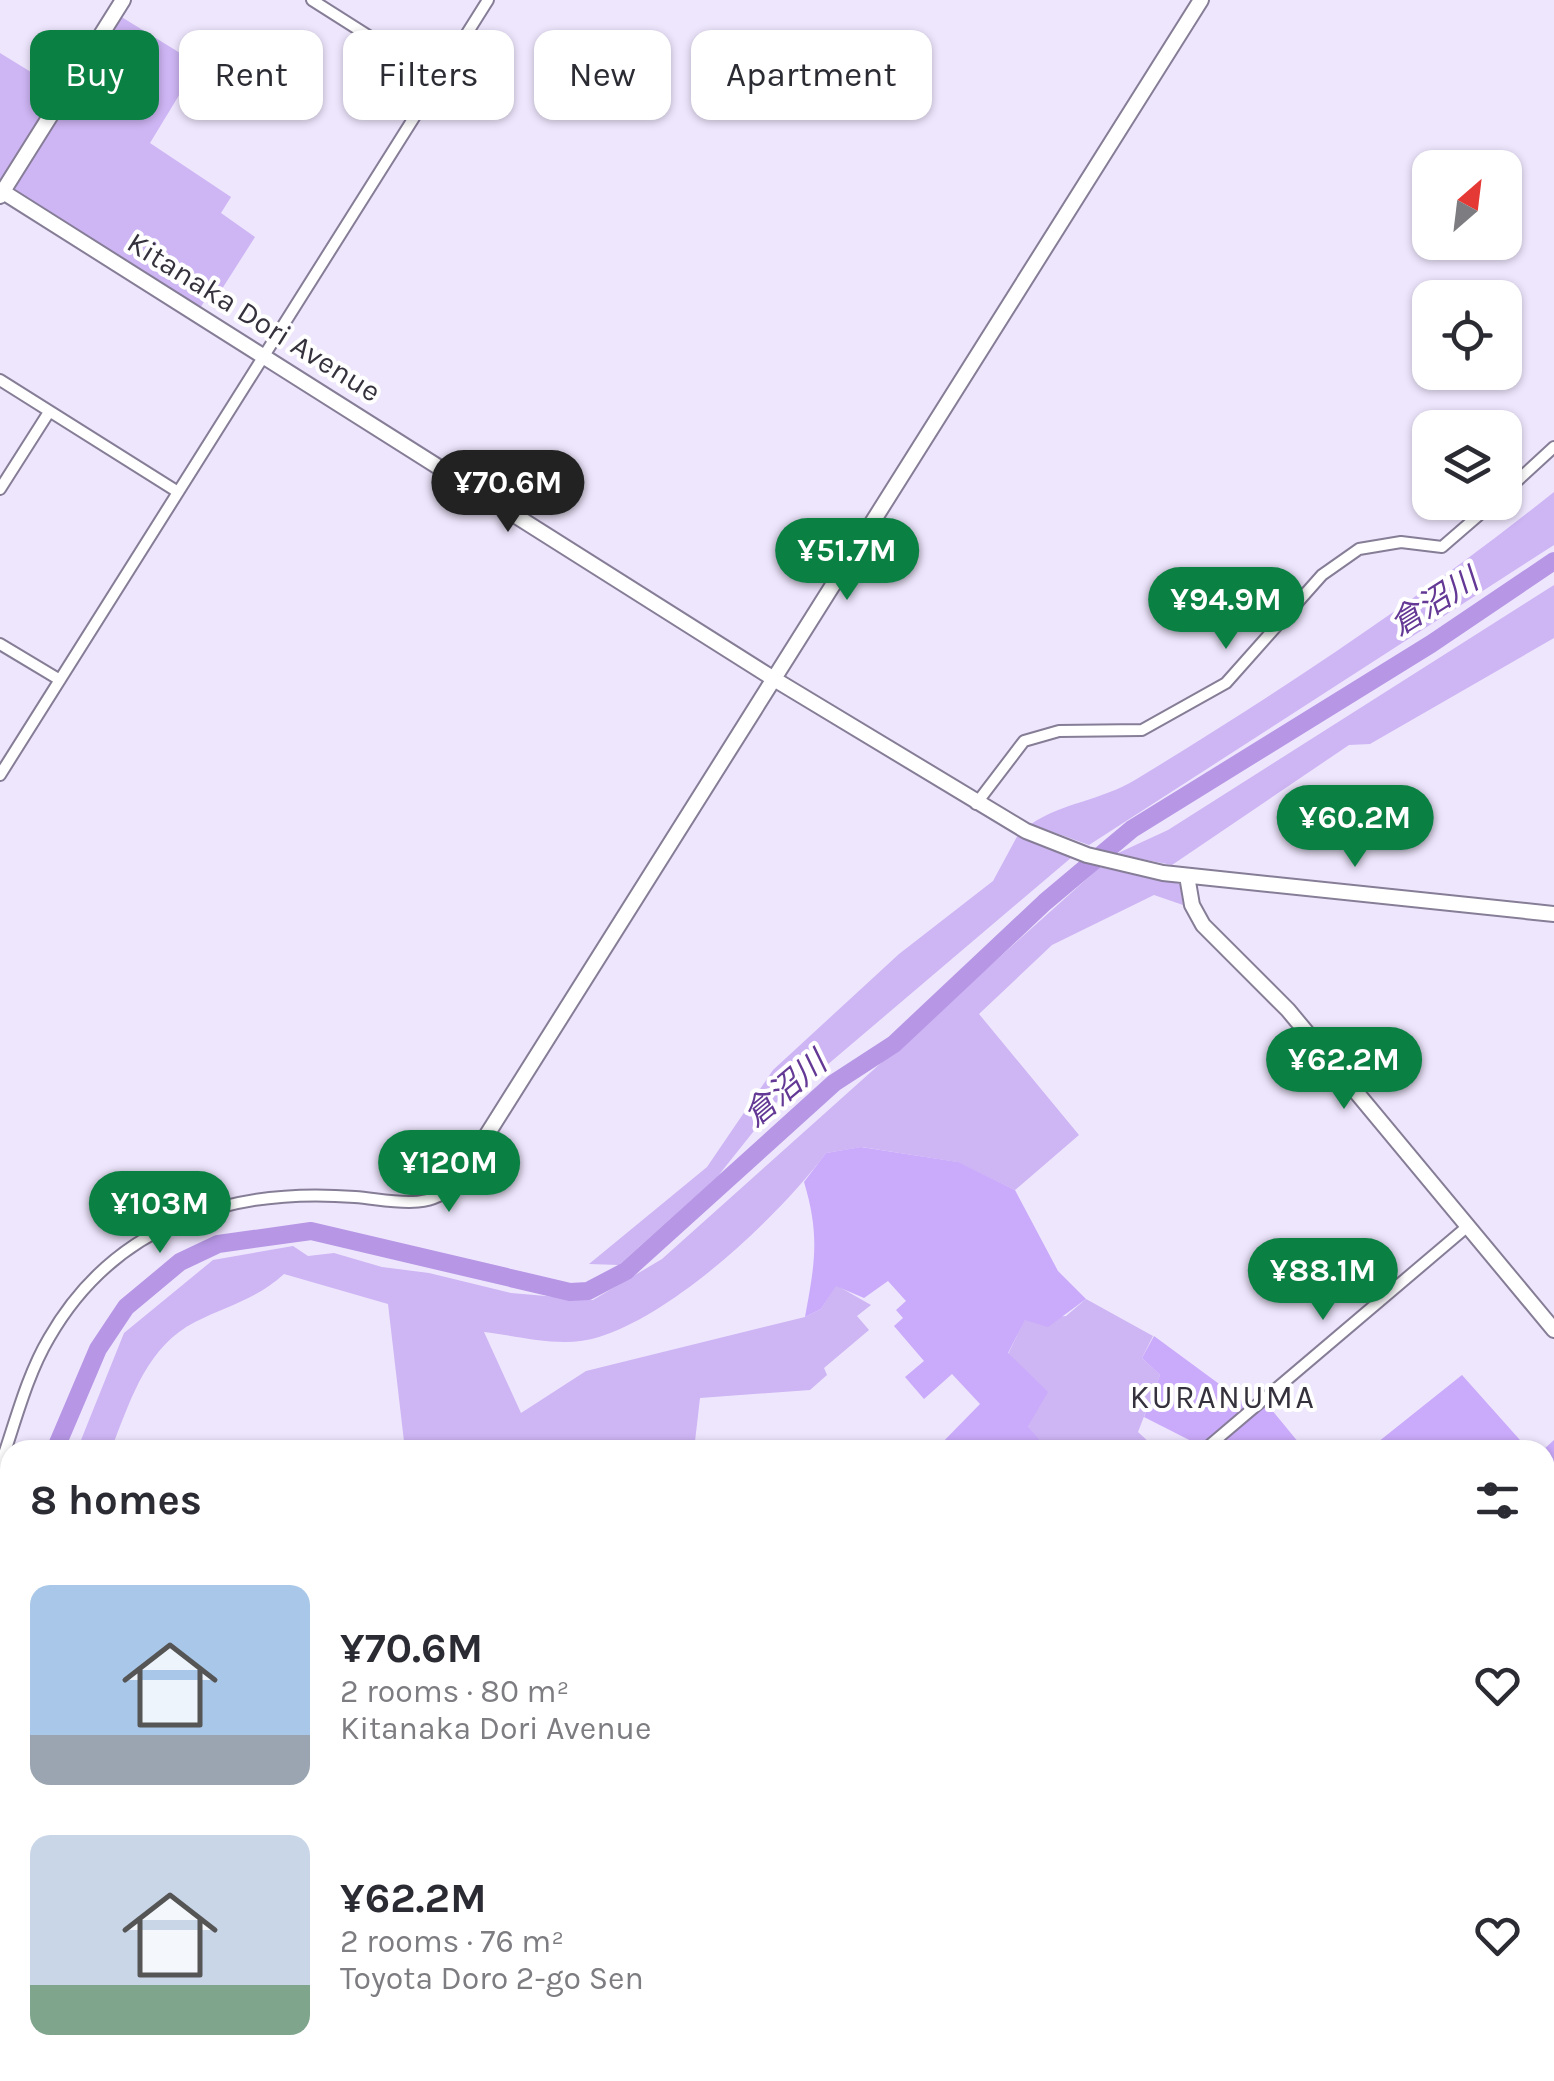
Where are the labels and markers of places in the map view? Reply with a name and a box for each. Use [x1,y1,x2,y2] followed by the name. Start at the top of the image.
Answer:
[427,450,589,535] pin: ¥70.6M
[766,518,928,603] pin: ¥51.7M
[1145,567,1307,652] pin: ¥94.9M
[1274,785,1436,870] pin: ¥60.2M
[1263,1027,1425,1112] pin: ¥62.2M
[379,1130,519,1215] pin: ¥120M
[90,1171,230,1256] pin: ¥103M
[1242,1238,1404,1323] pin: ¥88.1M

